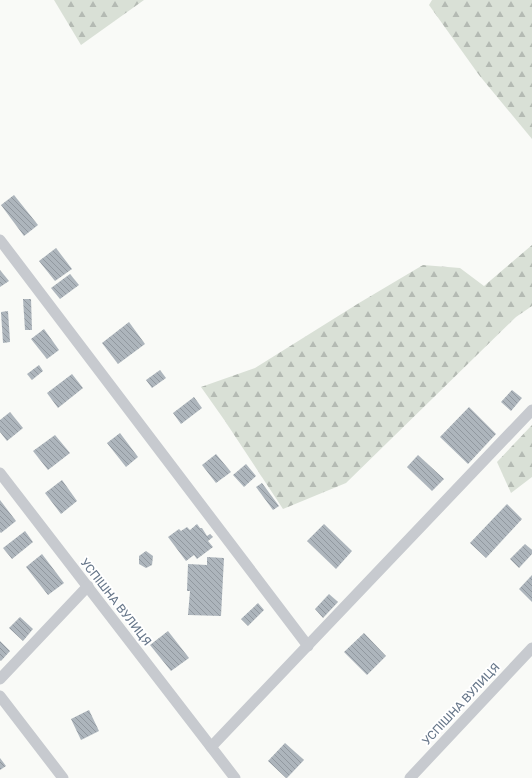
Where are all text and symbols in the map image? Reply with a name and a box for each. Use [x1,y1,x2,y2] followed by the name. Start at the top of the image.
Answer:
[78,556,154,648] street label: УСПІШНА ВУЛИЦЯ
[420,660,502,748] street label: УСПІШНА ВУЛИЦЯ

